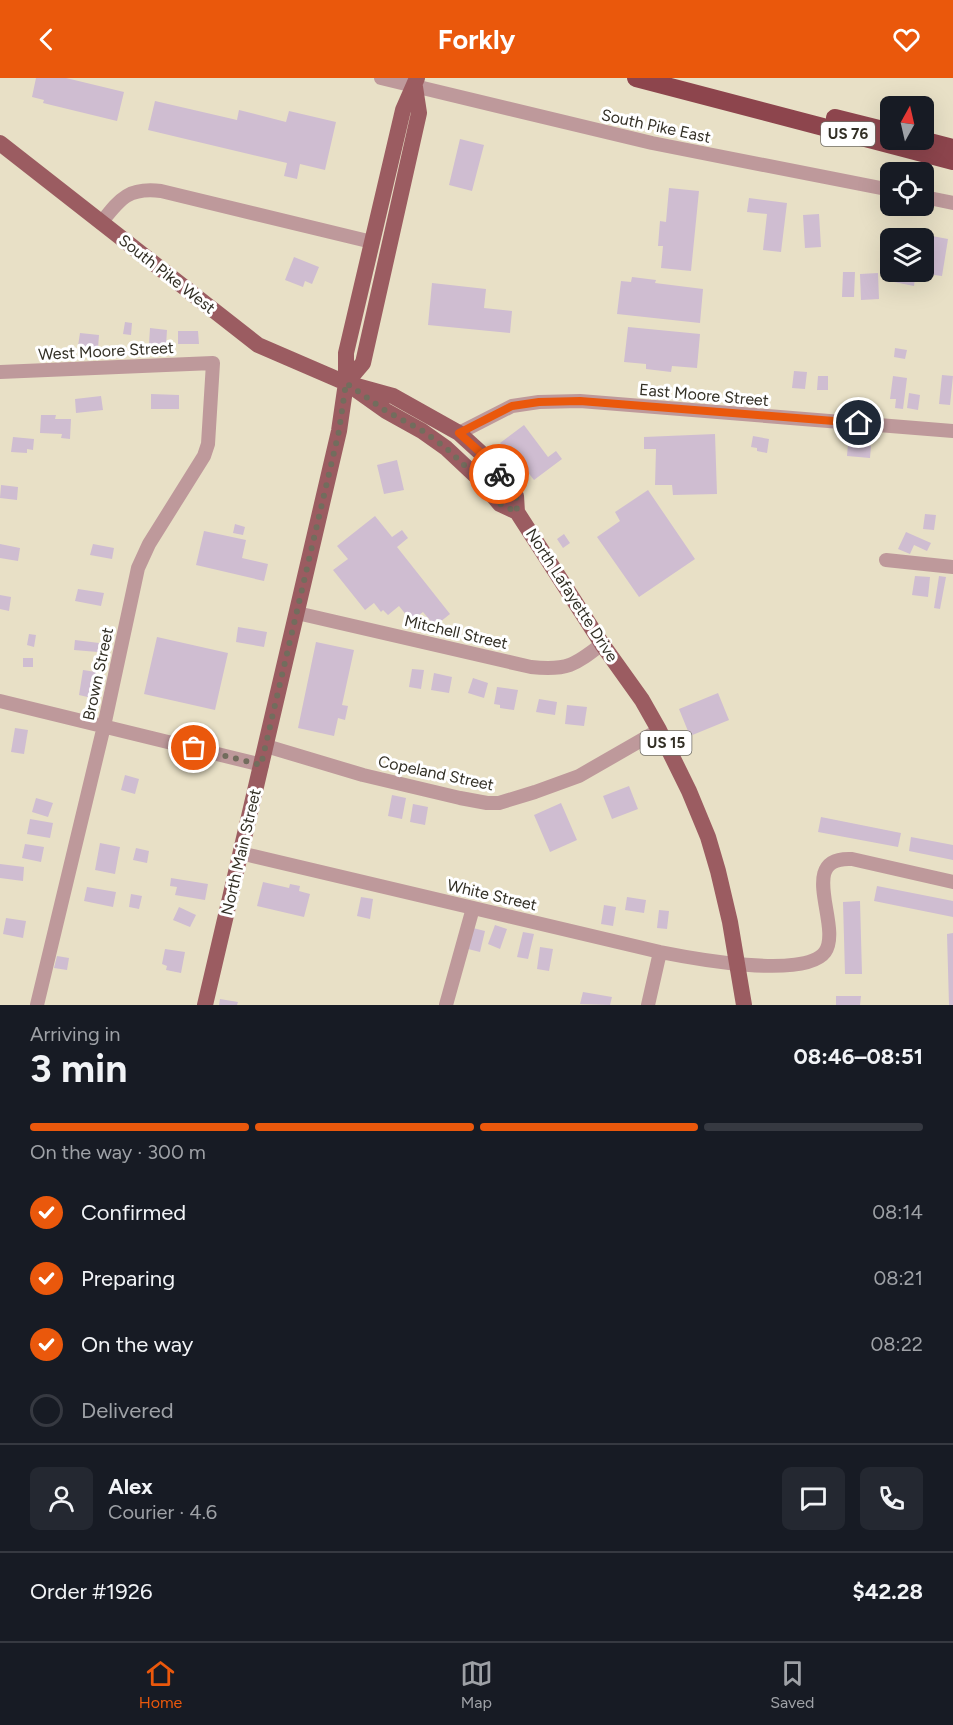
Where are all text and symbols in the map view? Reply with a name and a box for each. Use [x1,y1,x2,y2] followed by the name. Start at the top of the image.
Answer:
[30,23,63,56] icon: back
[438,23,515,56] text: Forkly
[890,23,923,56] icon: heart
[880,96,934,150] north arrow
[880,96,934,282] map controls
[600,105,712,147] street label: South Pike East
[821,122,875,146] road number: US 76
[880,162,934,216] button: locate
[880,228,934,282] button: layers
[115,230,219,318] street label: South Pike West
[38,338,174,364] street label: West Moore Street
[638,380,770,410] street label: East Moore Street
[833,397,884,448] pin
[842,406,875,439] icon: home
[469,444,529,504] courier
[483,458,516,491] icon: bike
[522,525,622,665] street label: North Lafayette Drive
[403,611,509,653] street label: Mitchell Street
[79,626,117,722] street label: Brown Street
[168,722,219,773] pin
[177,731,210,764] icon: bag
[640,731,692,755] road number: US 15
[376,751,496,795] street label: Copeland Street
[217,787,265,917] street label: North Main Street
[445,875,539,915] street label: White Street
[30,1022,120,1046] text: Arriving in
[793,1043,923,1070] text: 08:46–08:51
[30,1045,127,1092] text: 3 min
[30,1140,206,1164] text: On the way · 300 m
[30,1196,63,1229] icon: check
[81,1199,186,1226] text: Confirmed
[872,1200,923,1224] text: 08:14
[30,1262,63,1295] icon: check
[81,1265,175,1292] text: Preparing
[873,1266,923,1290] text: 08:21
[30,1328,63,1361] icon: check
[81,1331,193,1358] text: On the way
[870,1332,923,1356] text: 08:22
[81,1397,174,1424] text: Delivered
[30,1467,93,1530] button: person
[782,1467,845,1530] button: chat
[860,1467,923,1530] button: phone
[108,1473,153,1500] text: Alex
[108,1500,217,1524] text: Courier · 4.6
[30,1578,152,1605] text: Order #1926
[852,1578,923,1605] text: $42.28
[139,1657,182,1712] tab: Home
[460,1657,493,1712] tab: Map
[770,1657,814,1712] tab: Saved

